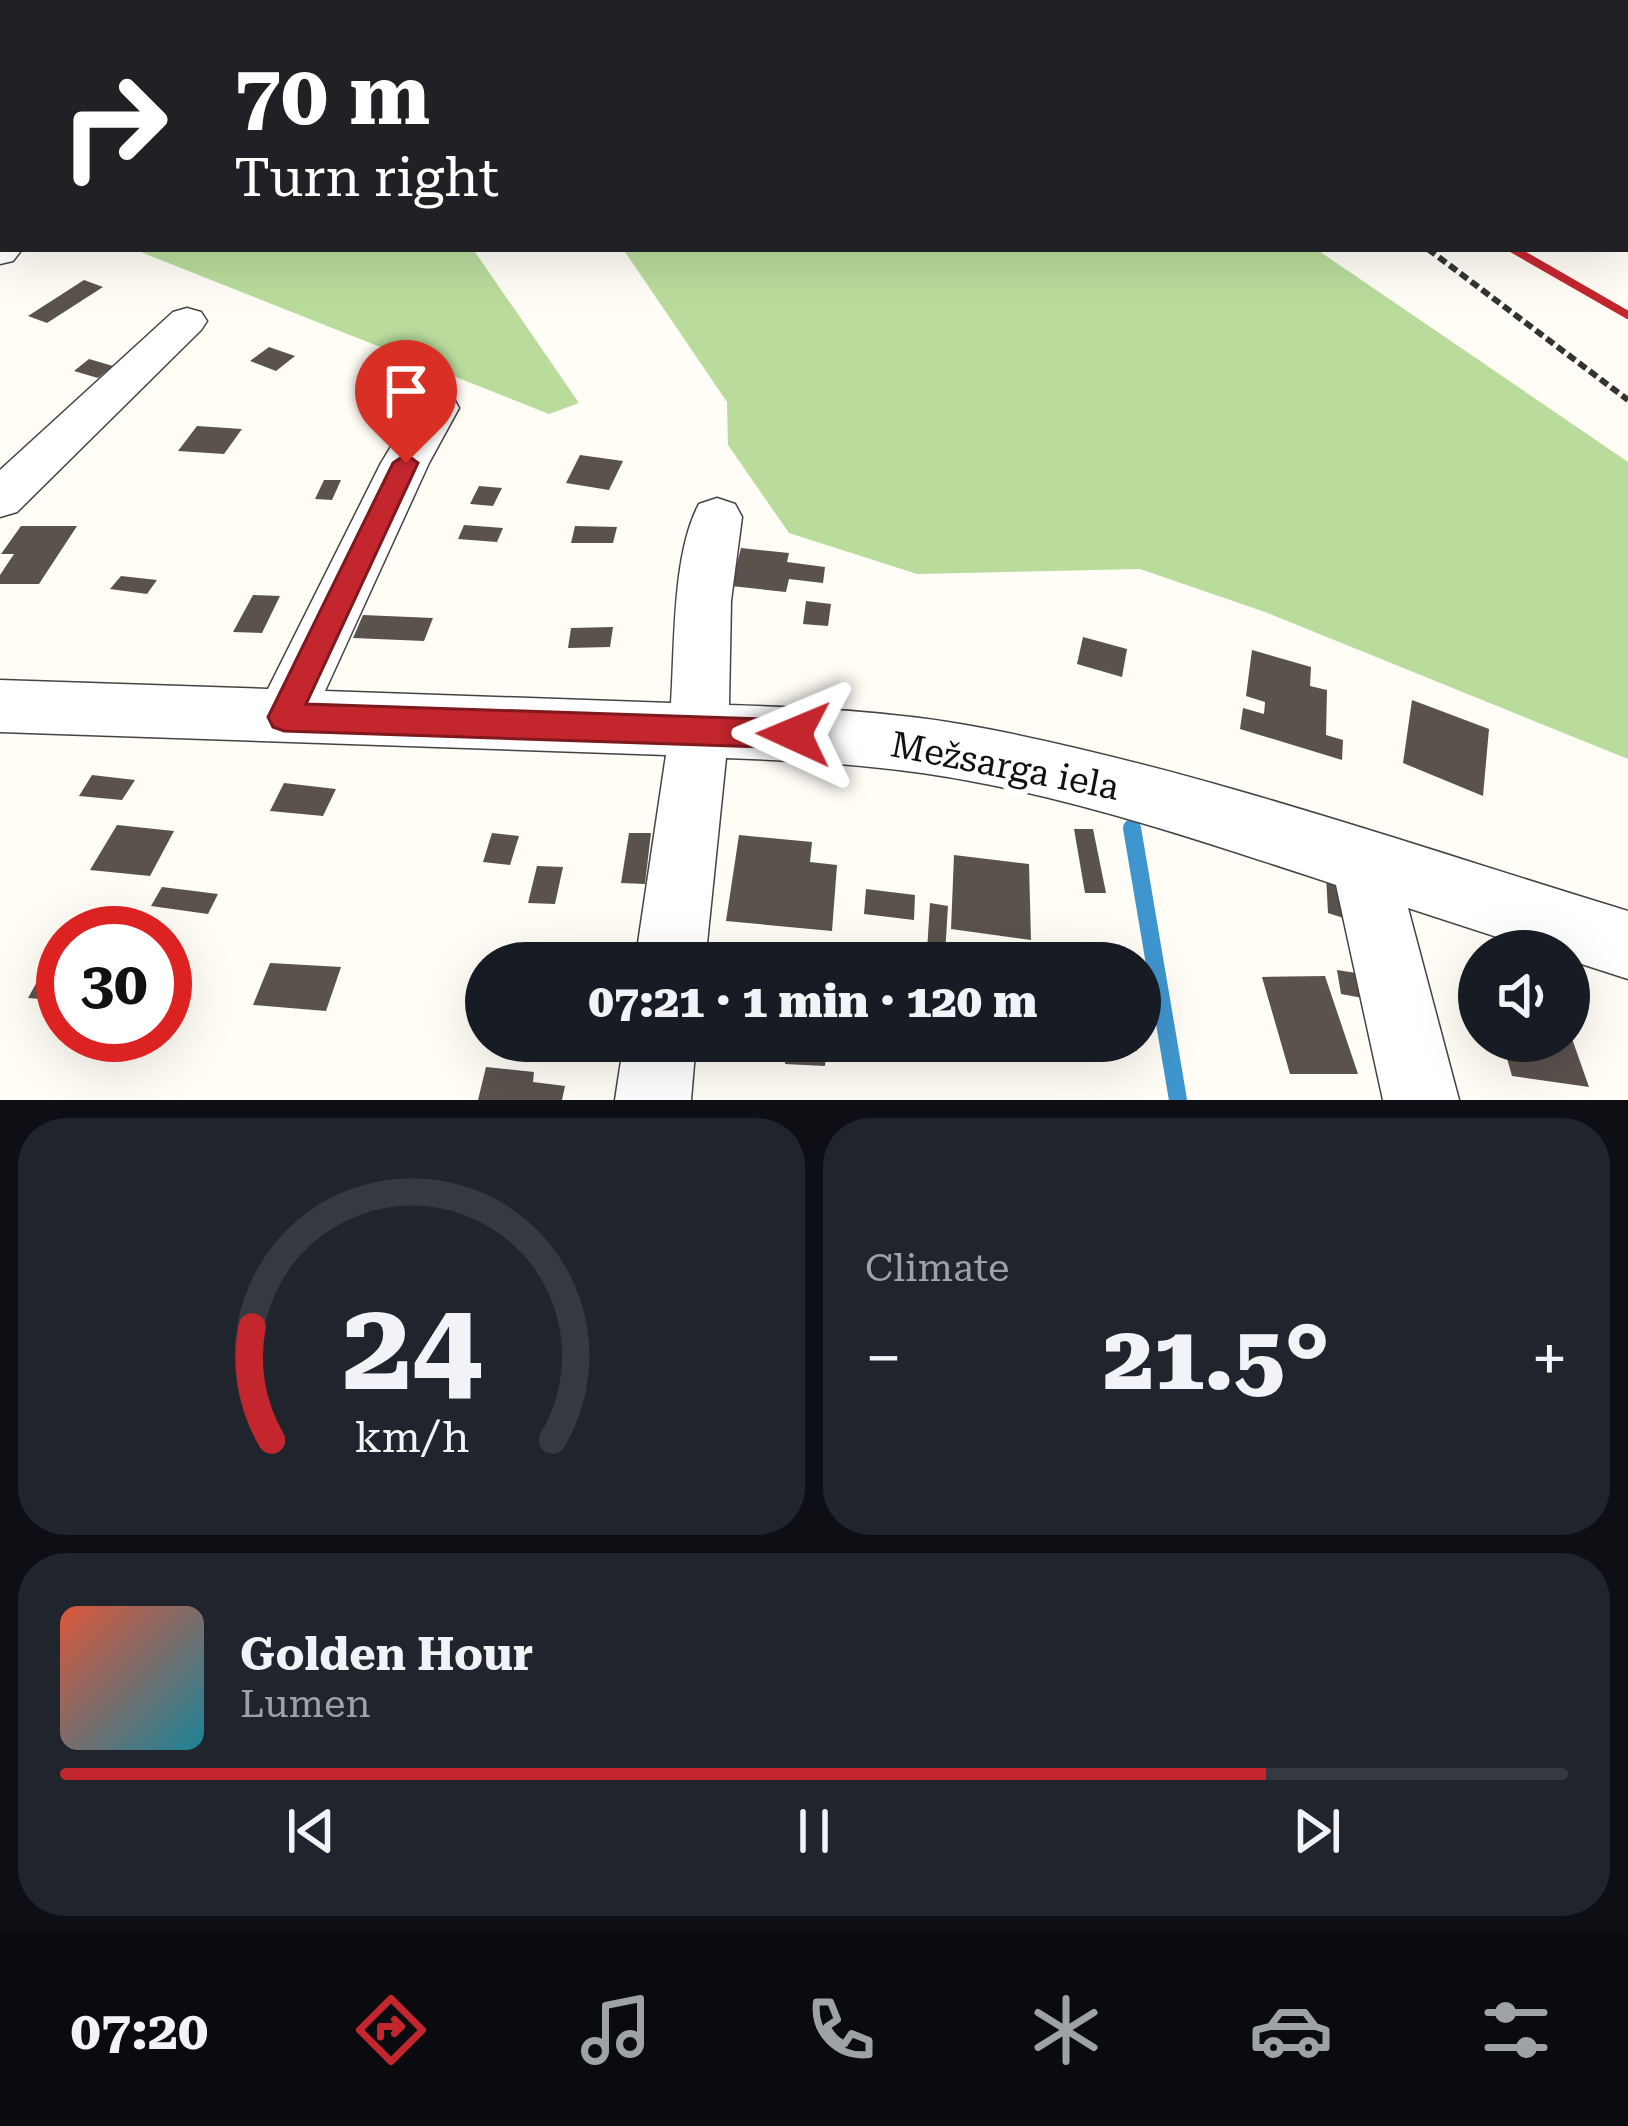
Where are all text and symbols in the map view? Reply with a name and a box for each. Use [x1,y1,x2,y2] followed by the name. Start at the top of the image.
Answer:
[234,46,430,144] text: 70 m
[36,48,192,204] icon: right
[234,146,499,209] text: Turn right
[355,340,457,463] pin
[373,358,439,424] icon: arrive
[731,671,857,797] position arrow
[887,723,1123,809] street label: Mežsarga iela
[36,906,192,1062] speed limit sign: 30
[1458,930,1590,1062] map controls
[1458,930,1590,1062] button: sound
[589,975,1037,1028] text: 07:21 · 1 min · 120 m
[865,1245,1009,1291] text: Climate
[342,1273,481,1419] text: 24
[1103,1306,1330,1411] text: 21.5°
[865,1320,902,1397] text: −
[1531,1320,1568,1397] text: +
[354,1411,469,1461] text: km/h
[240,1628,533,1681] text: Golden Hour
[240,1681,371,1727] text: Lumen
[278,1798,344,1864] icon: previous
[781,1798,847,1864] icon: pause
[1284,1798,1350,1864] icon: next
[349,1988,433,2072] icon: directions
[574,1988,658,2072] icon: music
[799,1988,883,2072] icon: phone
[1024,1988,1108,2072] icon: climate
[1249,1988,1333,2072] icon: car
[1474,1988,1558,2072] icon: filters
[70,1999,208,2062] text: 07:20

